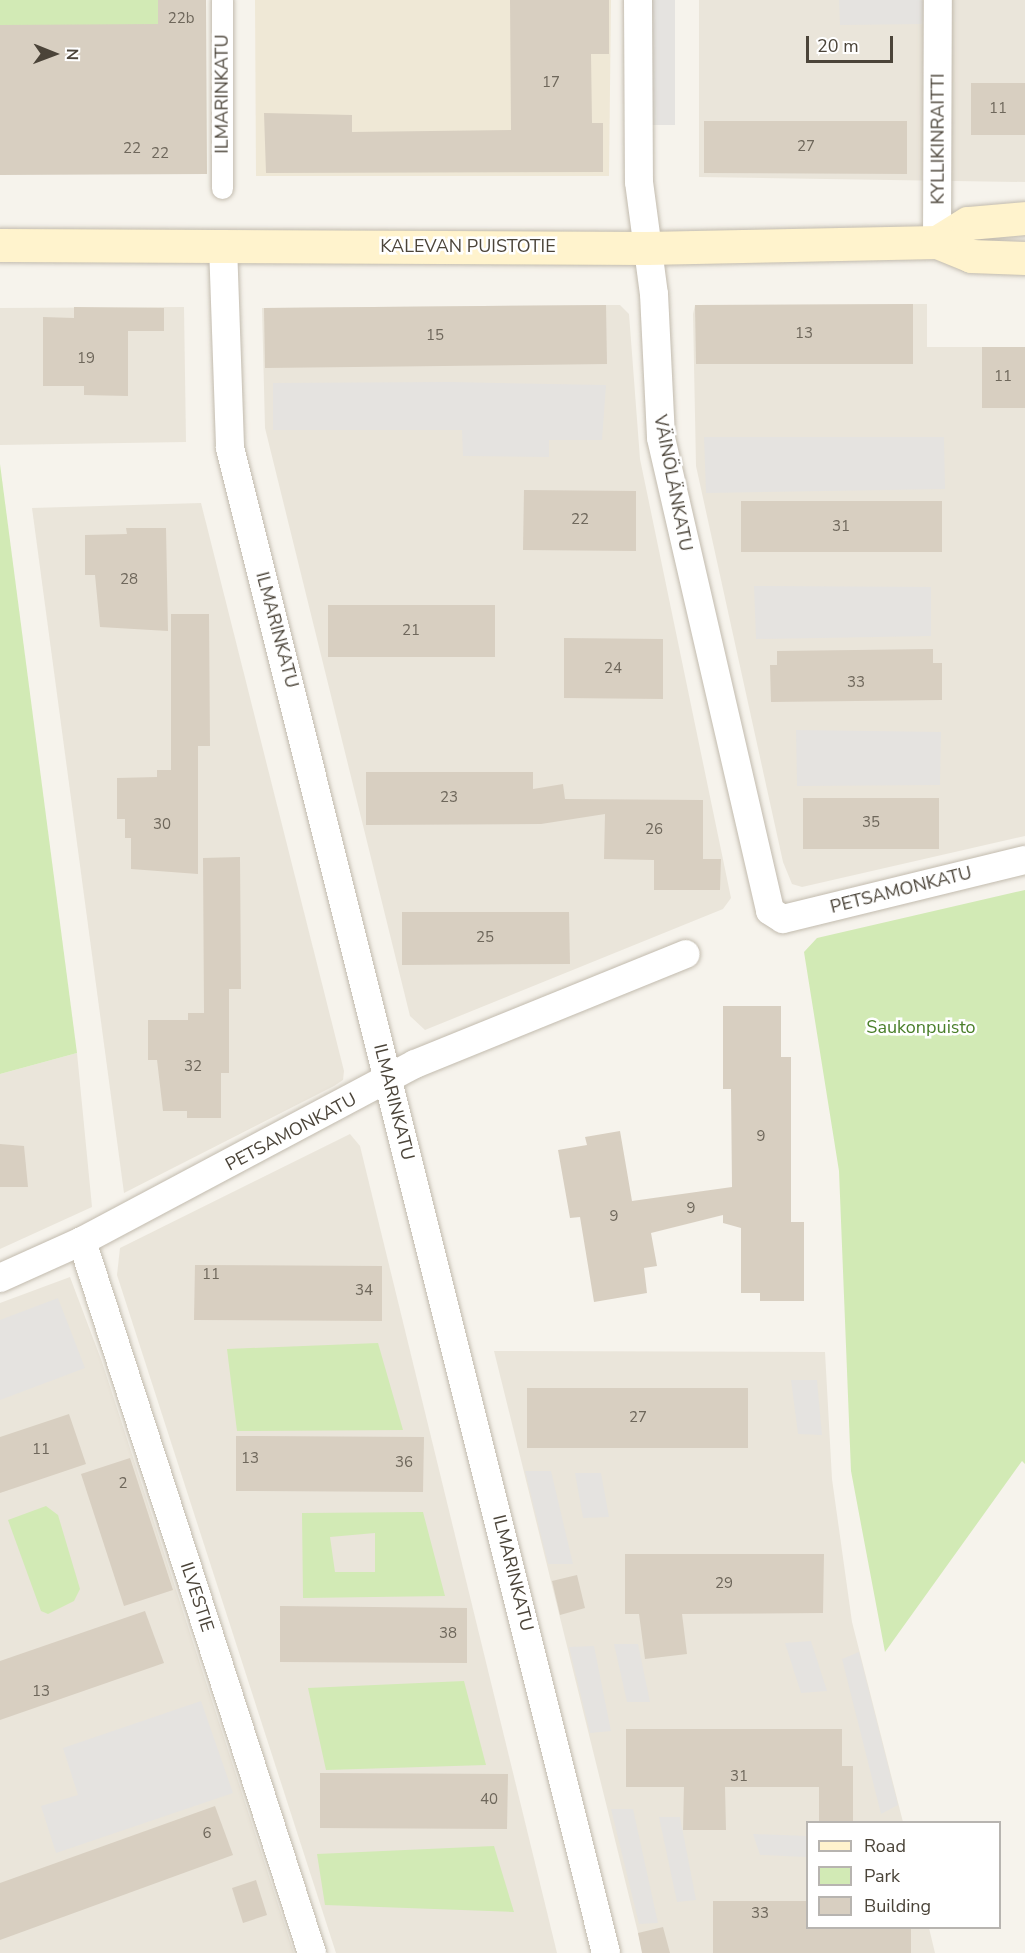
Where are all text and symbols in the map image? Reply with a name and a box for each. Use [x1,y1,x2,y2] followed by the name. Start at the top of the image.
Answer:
[168,10,194,28] house number: 22b
[24,24,84,84] north arrow
[809,24,896,62] scale bar
[211,34,233,154] street label: ILMARINKATU
[817,34,859,58] text: 20 m
[61,48,83,60] text: N
[927,73,949,205] street label: KYLLIKINRAITTI
[542,74,560,92] house number: 17
[989,100,1007,118] house number: 11
[797,138,815,156] house number: 27
[123,140,141,158] house number: 22
[151,145,169,163] house number: 22
[380,235,556,257] street label: KALEVAN PUISTOTIE
[795,325,813,343] house number: 13
[426,327,444,345] house number: 15
[77,350,95,368] house number: 19
[994,368,1012,386] house number: 11
[649,413,697,553] street label: VÄINÖLÄNKATU
[571,511,589,529] house number: 22
[832,518,850,536] house number: 31
[251,570,303,690] street label: ILMARINKATU
[120,571,138,589] house number: 28
[402,622,420,640] house number: 21
[604,660,622,678] house number: 24
[847,674,865,692] house number: 33
[440,789,458,807] house number: 23
[862,814,880,832] house number: 35
[153,816,171,834] house number: 30
[645,821,663,839] house number: 26
[828,862,974,918] street label: PETSAMONKATU
[476,929,494,947] house number: 25
[866,1016,976,1038] park label: Saukonpuisto
[369,1042,419,1162] street label: ILMARINKATU
[184,1058,202,1076] house number: 32
[222,1088,360,1176] street label: PETSAMONKATU
[757,1128,765,1146] house number: 9
[687,1200,695,1218] house number: 9
[610,1208,618,1226] house number: 9
[202,1266,220,1284] house number: 11
[355,1282,373,1300] house number: 34
[629,1409,647,1427] house number: 27
[32,1441,50,1459] house number: 11
[241,1450,259,1468] house number: 13
[395,1454,413,1472] house number: 36
[119,1475,127,1493] house number: 2
[488,1513,538,1633] street label: ILMARINKATU
[176,1559,218,1635] street label: ILVESTIE
[715,1575,733,1593] house number: 29
[439,1625,457,1643] house number: 38
[32,1683,50,1701] house number: 13
[730,1768,748,1786] house number: 31
[480,1791,498,1809] house number: 40
[806,1821,1001,1929] legend
[203,1825,211,1843] house number: 6
[864,1834,906,1858] text: Road
[864,1864,900,1888] text: Park
[864,1894,931,1918] text: Building
[751,1905,769,1923] house number: 33

